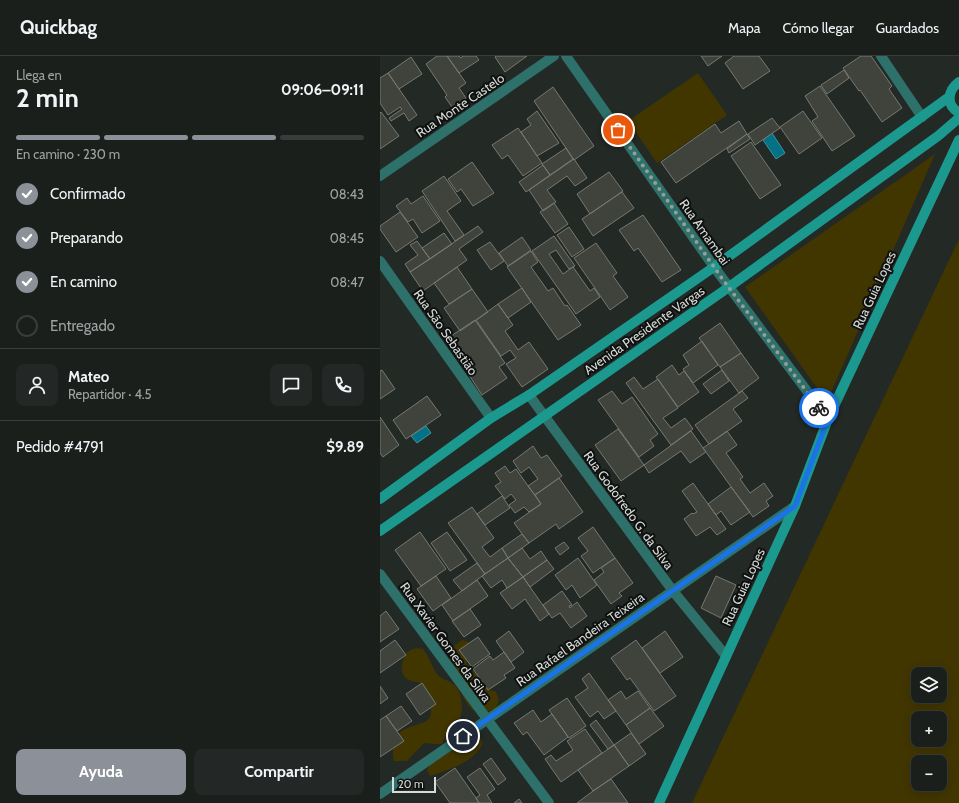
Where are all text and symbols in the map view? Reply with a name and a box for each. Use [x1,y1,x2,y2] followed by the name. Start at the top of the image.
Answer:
[20,16,97,39] text: Quickbag
[728,19,761,37] text: Mapa
[783,19,854,37] text: Cómo llegar
[876,19,939,37] text: Guardados
[16,67,62,83] text: Llega en
[413,70,507,140] street label: Rua Monte Castelo
[281,81,364,99] text: 09:06–09:11
[16,82,79,114] text: 2 min
[601,113,635,147] pin
[607,119,629,141] icon: bag
[16,146,120,162] text: En camino · 230 m
[16,183,38,205] icon: check
[50,185,125,203] text: Confirmado
[330,186,364,202] text: 08:43
[676,196,734,268] street label: Rua Amambai
[16,227,38,249] icon: check
[50,229,123,247] text: Preparando
[330,230,364,246] text: 08:45
[849,248,899,331] street label: Rua Guia Lopes
[16,271,38,293] icon: check
[50,273,117,291] text: En camino
[330,274,364,290] text: 08:47
[581,282,708,378] street label: Avenida Presidente Vargas
[410,286,482,378] street label: Rua São Sebastião
[50,317,115,335] text: Entregado
[16,364,58,406] button: person
[270,364,312,406] button: chat
[322,364,364,406] button: phone
[68,368,109,386] text: Mateo
[68,386,151,402] text: Repartidor · 4.5
[799,388,839,428] courier
[808,397,830,419] icon: bike
[16,438,104,456] text: Pedido #4791
[326,438,364,456] text: $9.89
[581,448,678,573] street label: Rua Godofredo G. da Silva
[718,545,768,628] street label: Rua Guia Lopes
[397,579,495,706] street label: Rua Xavier Gomes da Silva
[513,588,648,689] street label: Rua Rafael Bandeira Teixeira
[911,667,947,791] map controls
[911,667,947,703] button: layers
[911,711,947,747] button: +
[446,719,480,753] pin
[452,725,474,747] icon: home
[16,749,186,795] button: Ayuda
[194,749,364,795] button: Compartir
[911,755,947,791] button: −
[392,775,436,794] scale bar
[398,777,424,791] text: 20 m

